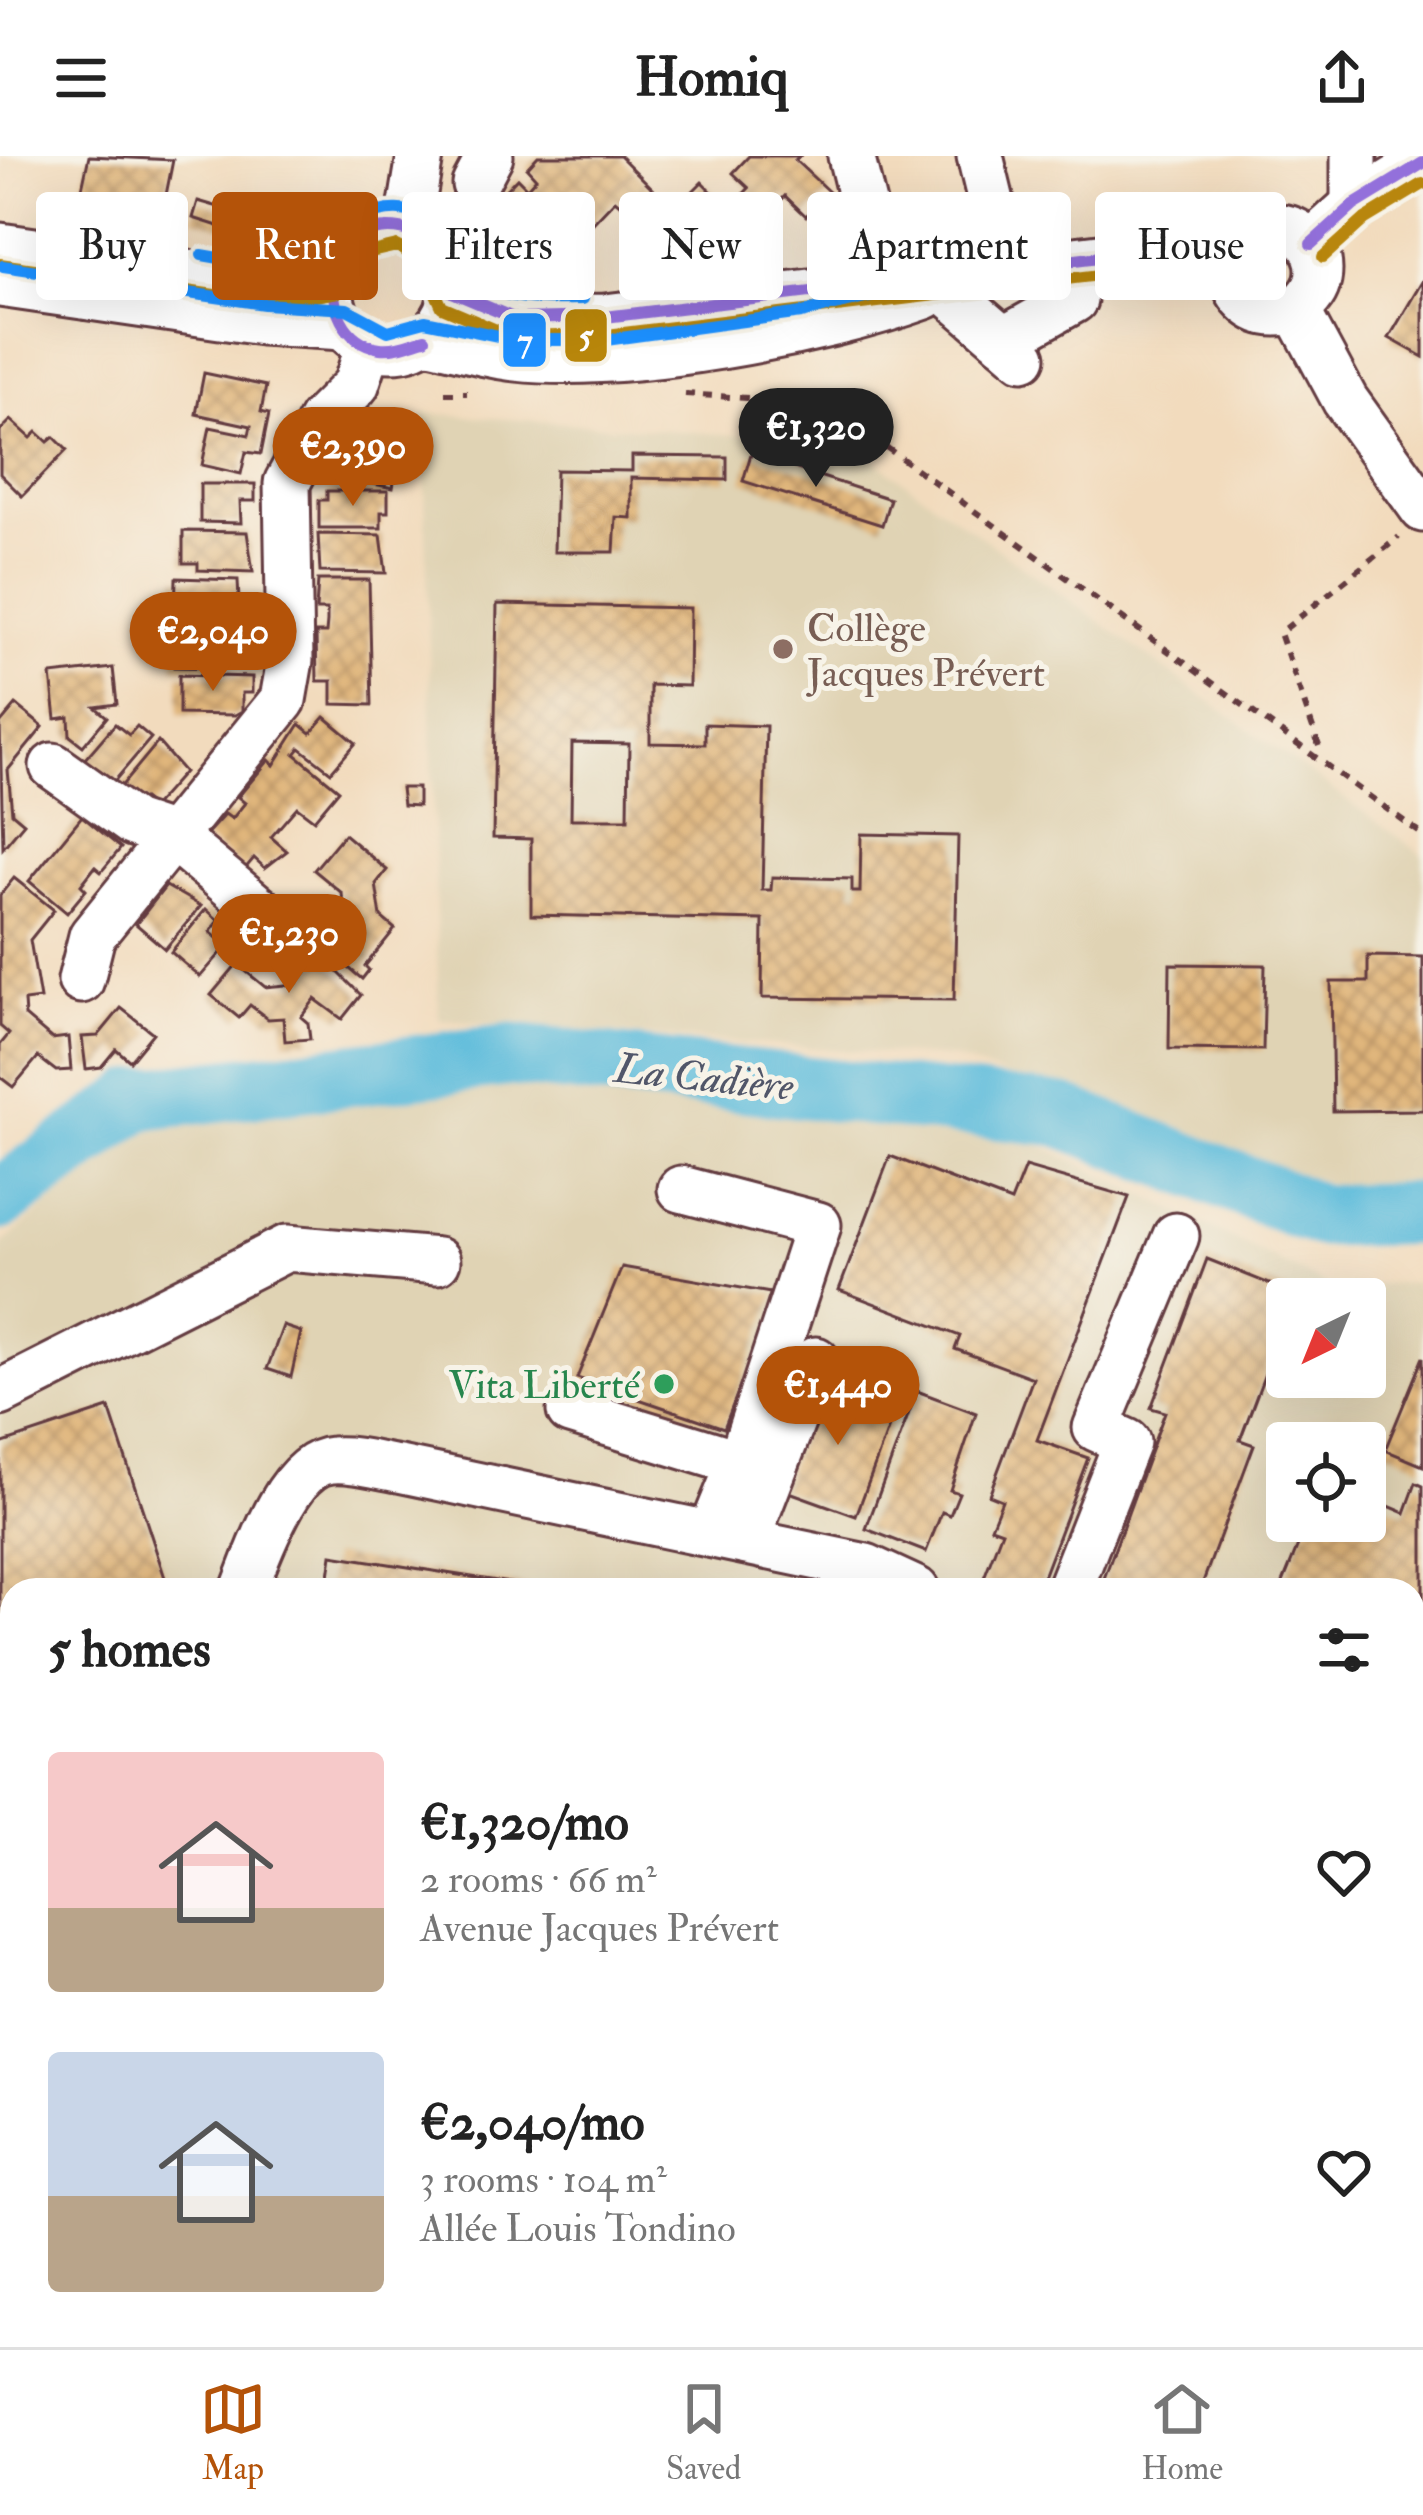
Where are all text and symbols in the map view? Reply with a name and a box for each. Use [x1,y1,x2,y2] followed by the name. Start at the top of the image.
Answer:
[635,44,788,112] text: Homiq
[48,45,114,111] icon: menu
[1309,45,1375,111] icon: share
[36,192,188,300] chip: Buy
[212,192,378,300] chip: Rent
[402,192,595,300] chip: Filters
[619,192,783,300] chip: New
[807,192,1071,300] chip: Apartment
[1095,192,1286,300] chip: House
[563,307,609,364] line badge: 5
[501,311,548,369] line badge: 7
[579,316,594,357] text: 5
[517,321,533,362] text: 7
[718,388,914,490] pin: €1,320
[766,402,866,451] text: €1,320
[255,407,451,509] pin: €2,390
[300,421,406,470] text: €2,390
[115,592,311,694] pin: €2,040
[806,604,1045,698] place label: Collège Jacques Prévert
[157,606,269,655] text: €2,040
[770,636,796,662] marker: Collège Jacques Prévert
[191,894,387,996] pin: €1,230
[239,908,339,957] text: €1,230
[610,1043,797,1113] water label: La Cadière
[1266,1278,1386,1398] north arrow
[1266,1278,1386,1542] map controls
[740,1346,936,1448] pin: €1,440
[784,1360,892,1409] text: €1,440
[448,1361,641,1410] place label: Vita Liberté
[651,1371,677,1397] marker: Vita Liberté
[1266,1422,1386,1542] button: locate
[1311,1617,1377,1683] icon: filters
[48,1618,211,1682] text: 5 homes
[420,1791,629,1855] text: €1,320/mo
[144,1800,288,1944] icon: home
[1311,1839,1377,1905] icon: heart
[420,1855,656,1904] text: 2 rooms · 66 m²
[420,1904,779,1953] text: Avenue Jacques Prévert
[420,2091,645,2155] text: €2,040/mo
[144,2100,288,2244] icon: home
[1311,2139,1377,2205] icon: heart
[420,2155,667,2204] text: 3 rooms · 104 m²
[420,2204,736,2253] text: Allée Louis Tondino
[200,2376,266,2489] tab: Map
[666,2376,741,2489] tab: Saved
[1141,2376,1223,2489] tab: Home

